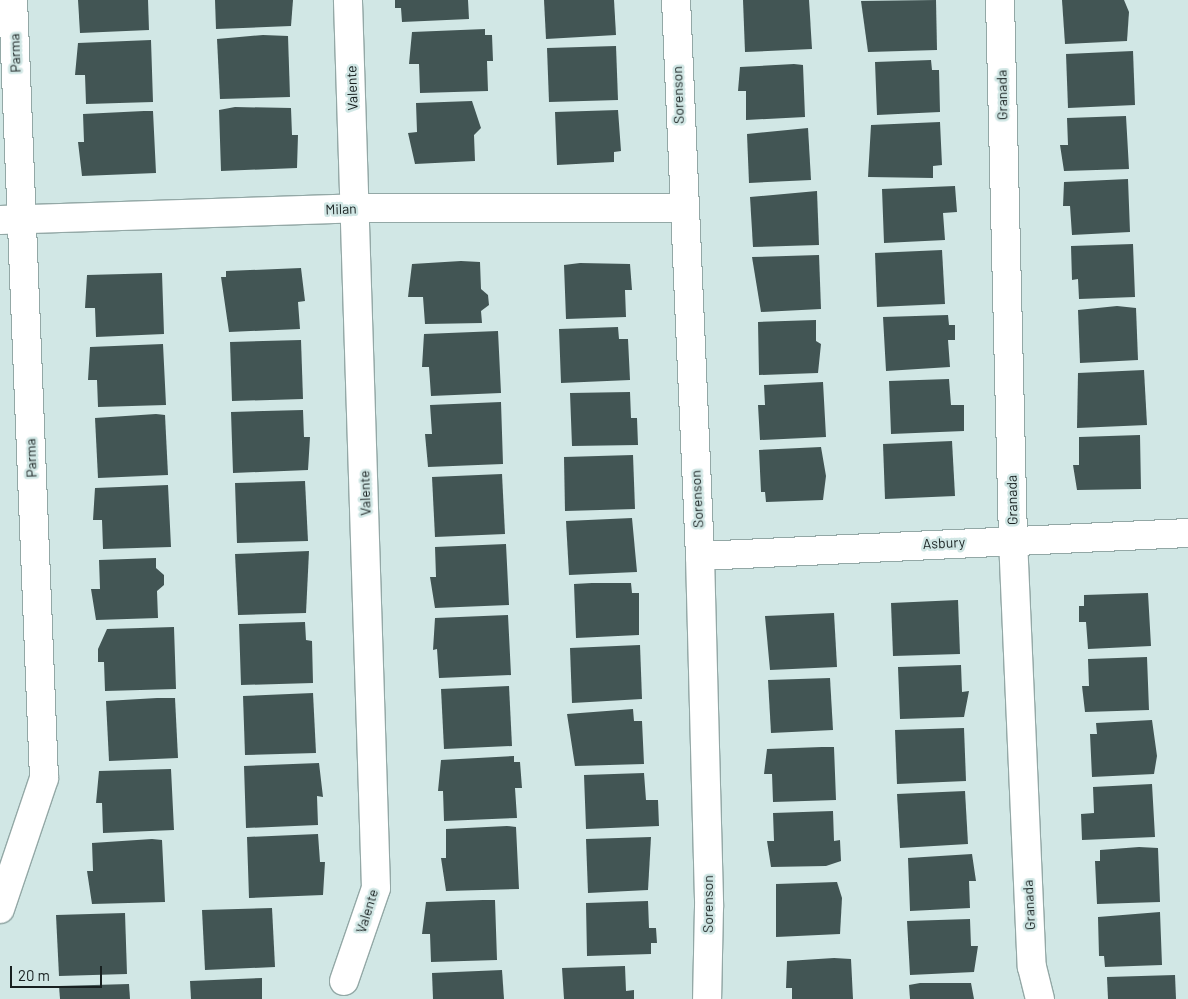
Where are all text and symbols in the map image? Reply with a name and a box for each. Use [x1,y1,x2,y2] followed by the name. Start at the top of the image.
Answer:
[6,33,24,73] street label: Parma
[343,65,361,111] street label: Valente
[669,66,687,124] street label: Sorenson
[993,70,1011,120] street label: Granada
[325,200,357,218] street label: Milan
[22,438,40,478] street label: Parma
[356,470,374,516] street label: Valente
[687,470,707,528] street label: Sorenson
[1003,475,1021,525] street label: Granada
[922,534,966,552] street label: Asbury
[700,875,716,933] street label: Sorenson
[1019,879,1039,931] street label: Granada
[352,887,382,935] street label: Valente
[12,956,105,988] scale bar
[18,966,50,984] text: 20 m

